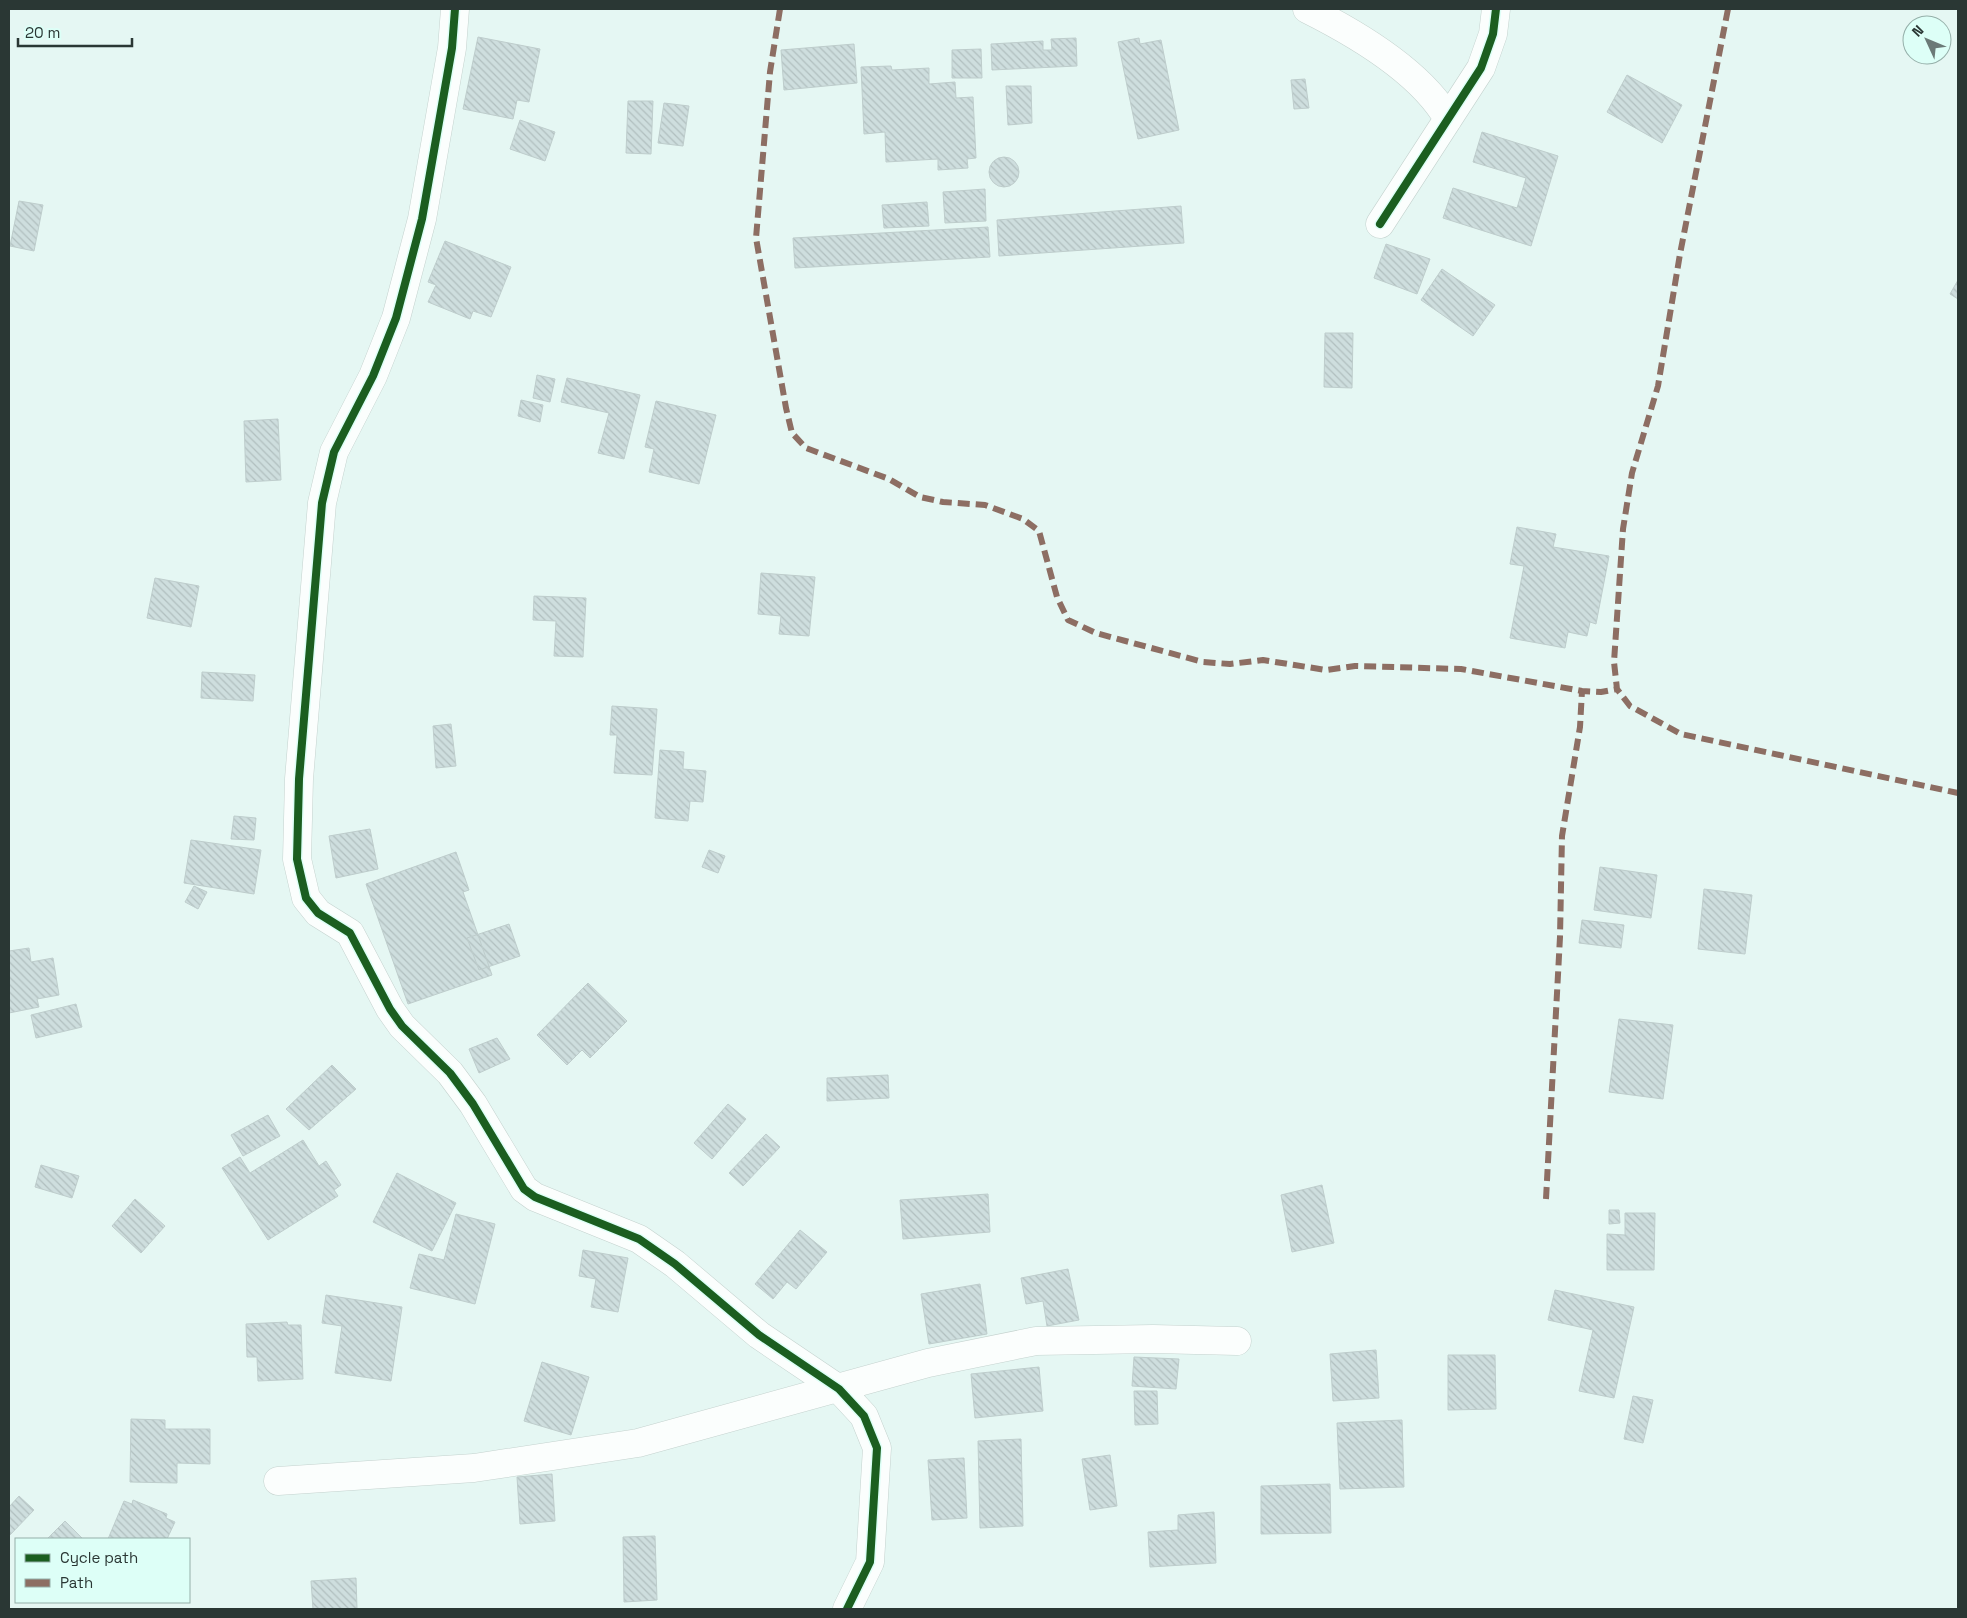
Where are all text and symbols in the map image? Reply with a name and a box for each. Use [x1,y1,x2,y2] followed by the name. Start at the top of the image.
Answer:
[18,15,131,47] scale bar
[1902,15,1952,65] north arrow
[1908,21,1927,41] text: N
[25,23,60,42] text: 20 m
[15,1538,190,1603] legend
[60,1548,138,1567] text: Cycle path
[60,1573,93,1592] text: Path

